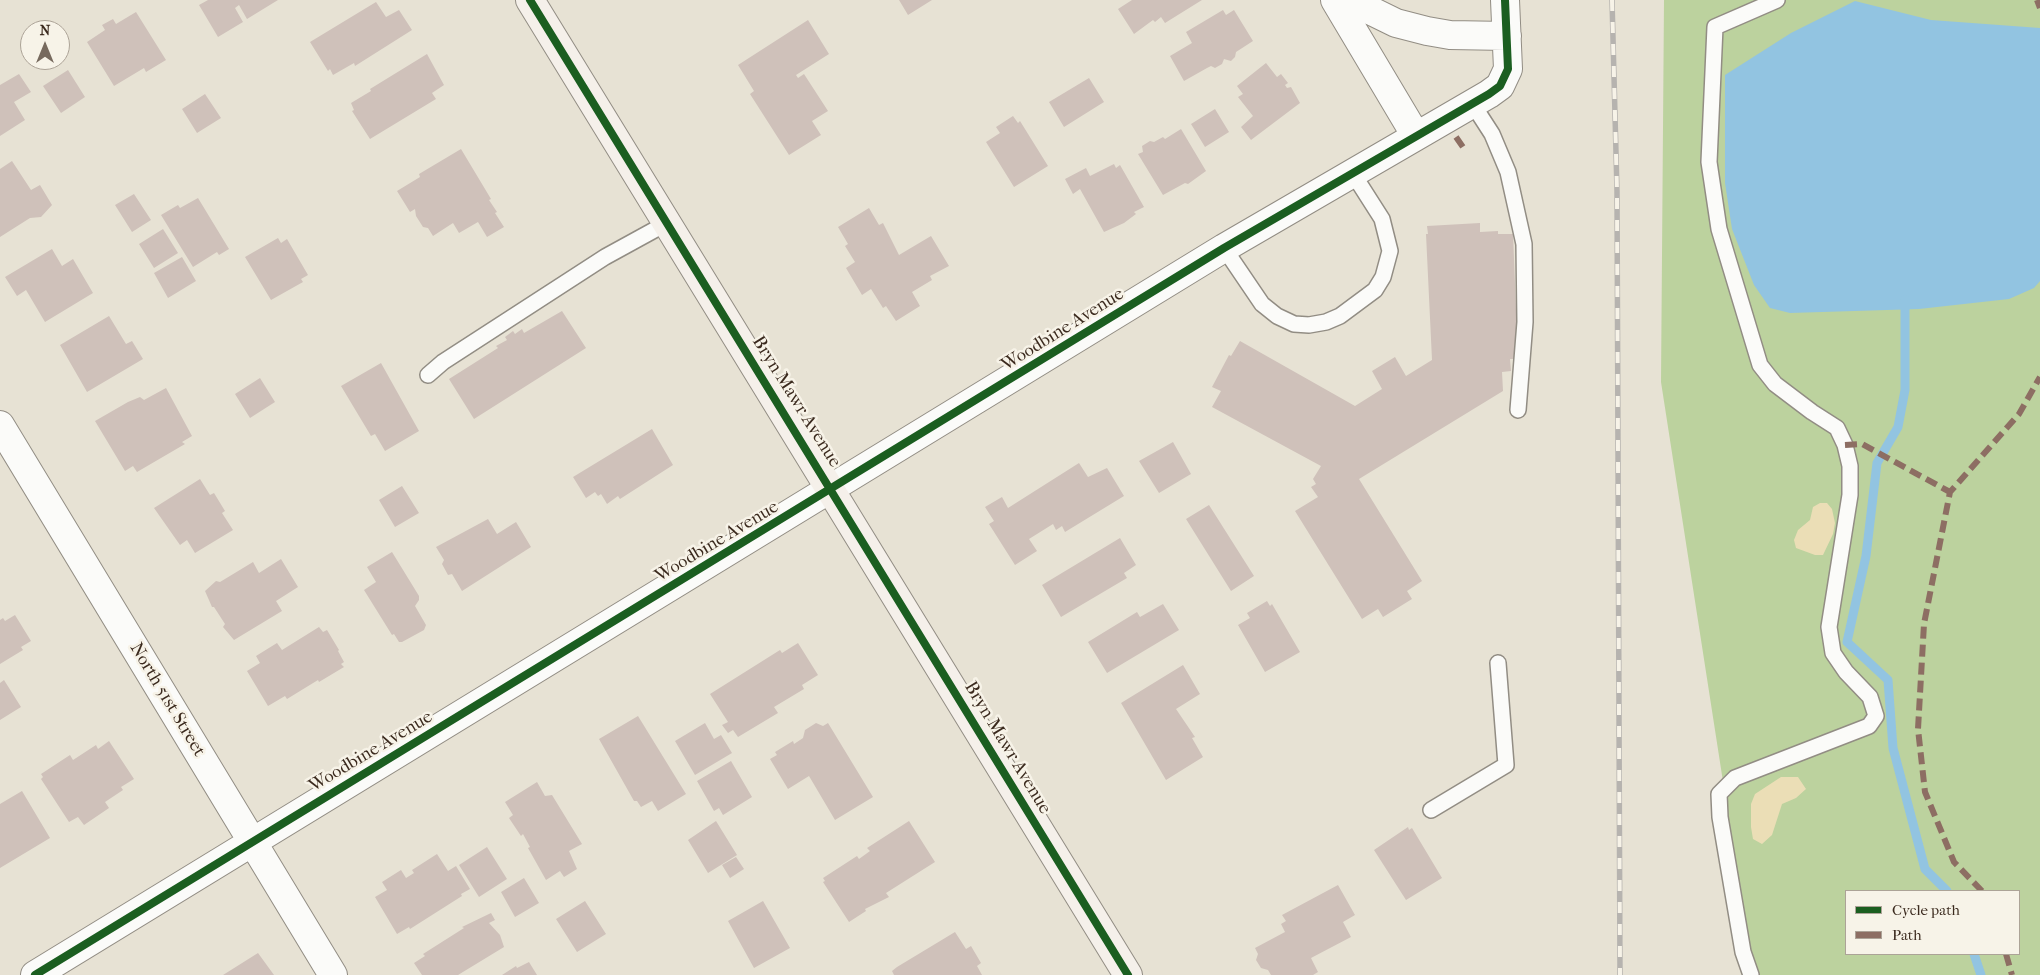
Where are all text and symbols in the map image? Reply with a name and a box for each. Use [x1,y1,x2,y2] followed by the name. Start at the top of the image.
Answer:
[20,20,70,70] north arrow
[40,22,50,39] text: N
[998,284,1128,376] street label: Woodbine Avenue
[747,332,845,472] street label: Bryn Mawr Avenue
[651,497,783,587] street label: Woodbine Avenue
[124,639,210,761] street label: North 51st Street
[959,678,1055,818] street label: Bryn Mawr Avenue
[305,707,437,797] street label: Woodbine Avenue
[1845,890,2020,955] legend
[1892,901,1960,919] text: Cycle path
[1892,926,1922,944] text: Path

